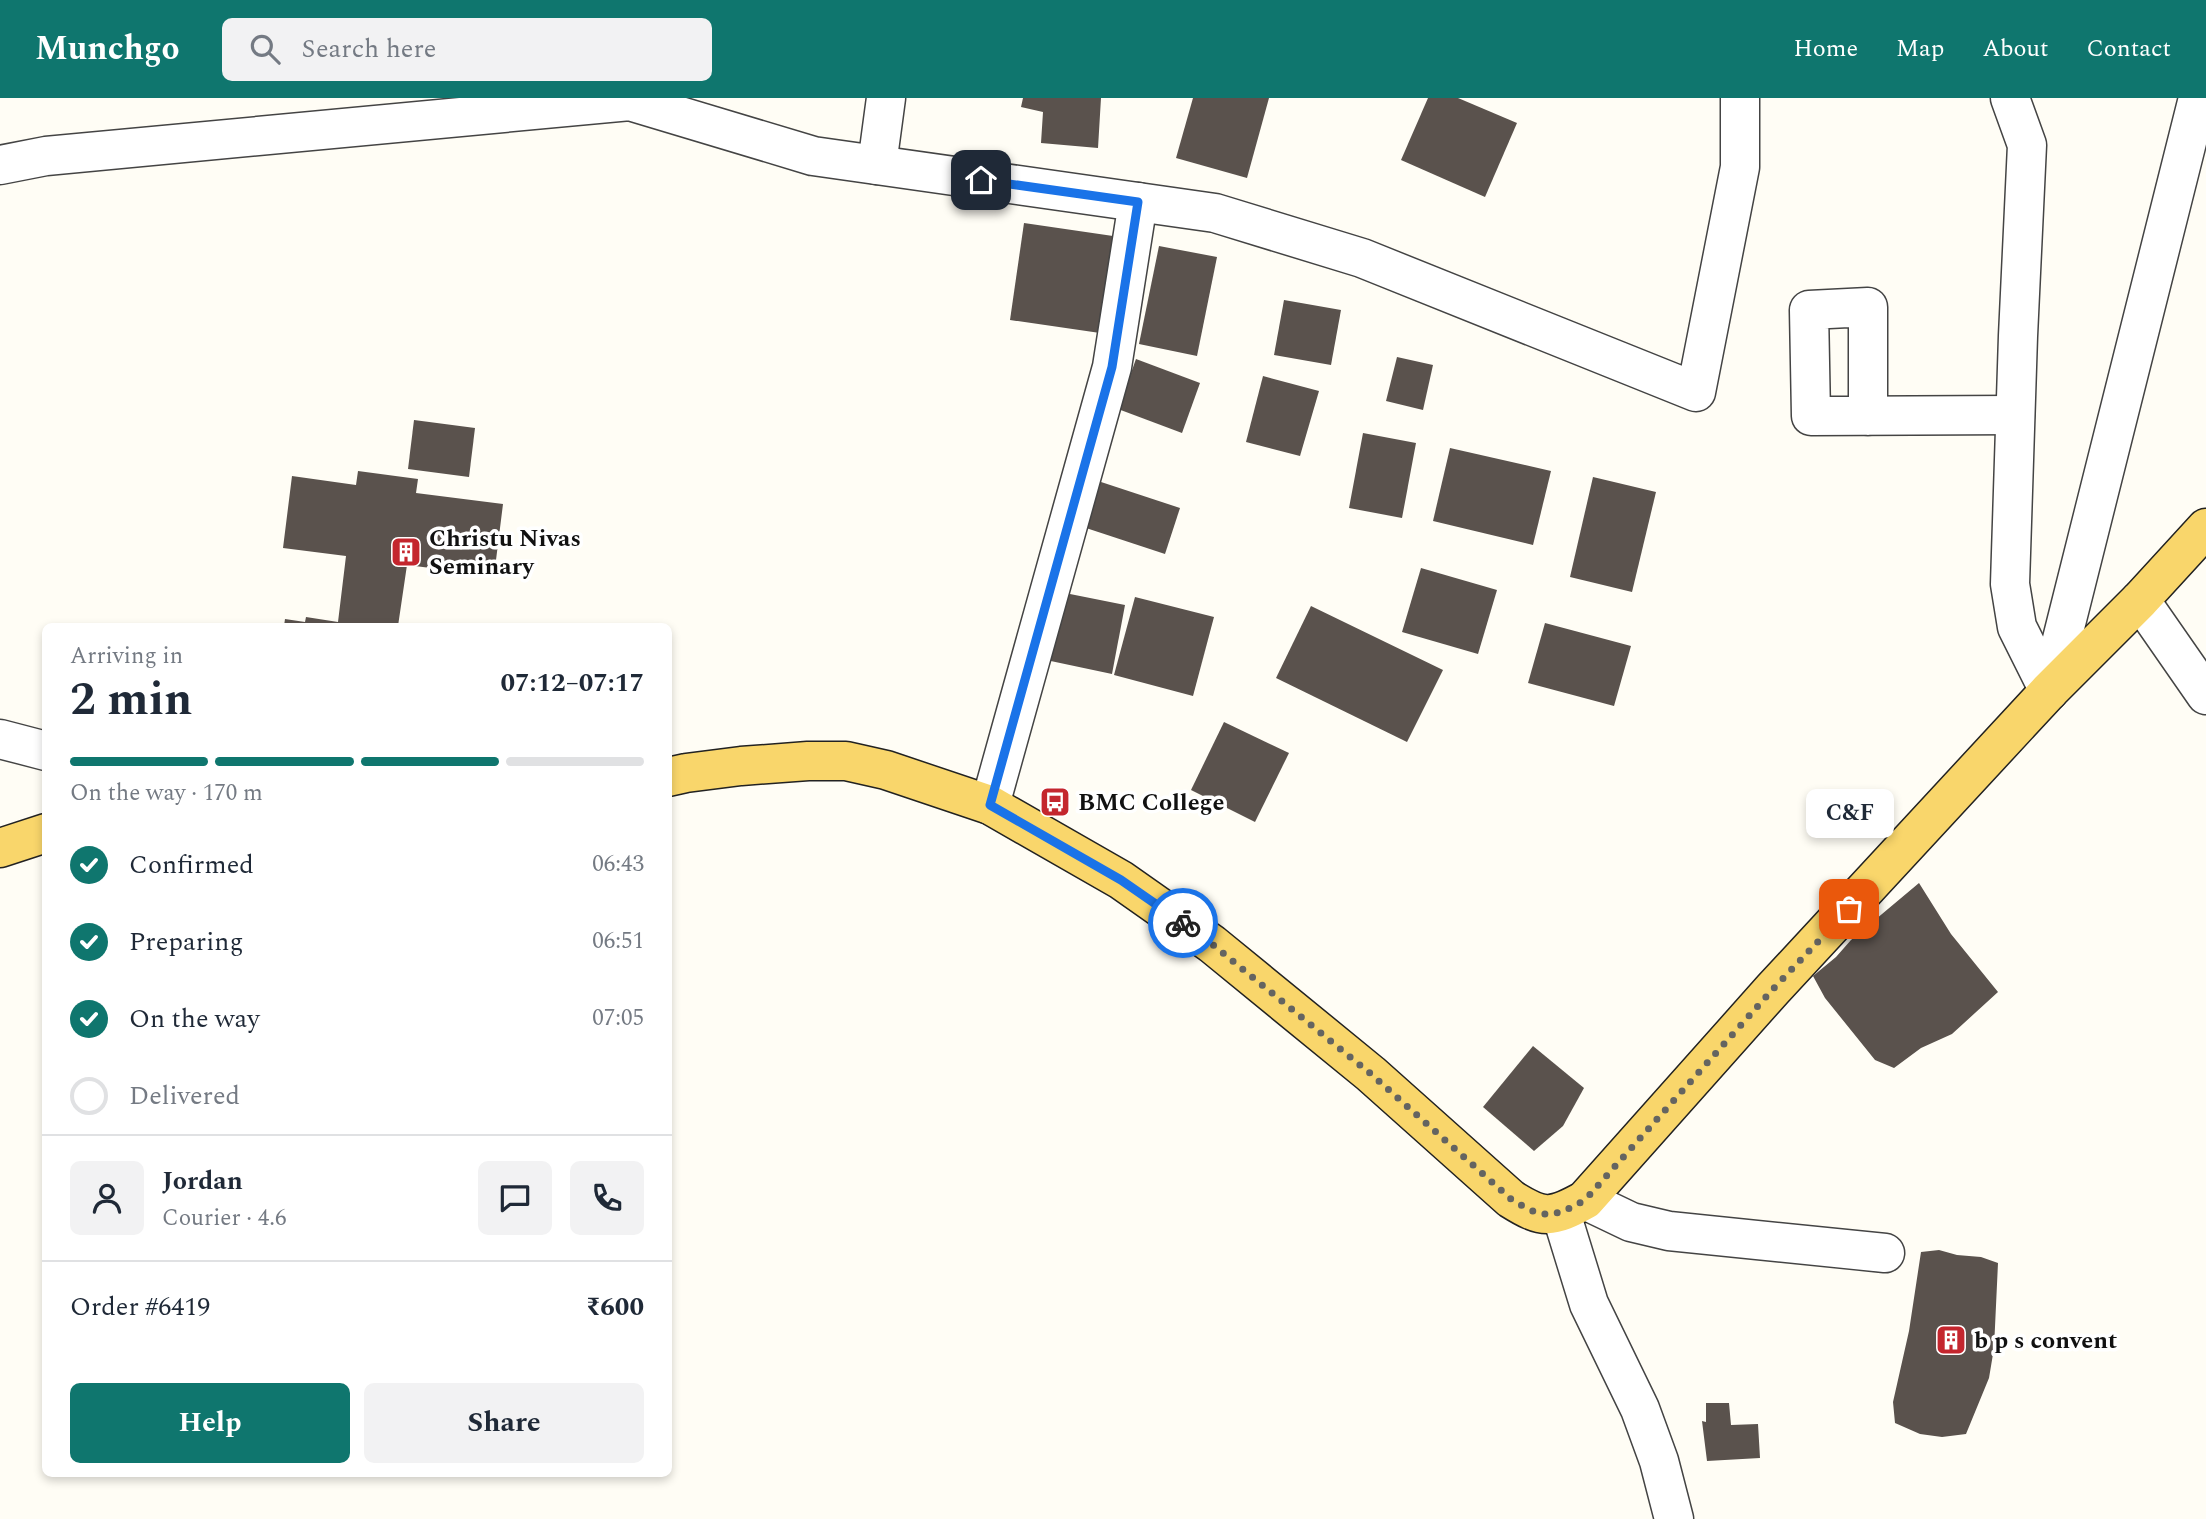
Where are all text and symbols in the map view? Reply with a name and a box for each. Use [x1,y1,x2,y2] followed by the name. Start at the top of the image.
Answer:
[222,18,712,81] search box
[35,24,180,74] text: Munchgo
[302,29,436,69] text: Search here
[246,30,284,68] icon: search
[1793,31,1858,67] text: Home
[1896,31,1944,67] text: Map
[1982,31,2048,67] text: About
[2086,31,2171,67] text: Contact
[951,150,1011,210] pin
[962,161,1000,199] icon: home
[429,521,581,585] place label: Christu Nivas Seminary
[389,535,423,569] building icon: Christu Nivas Seminary
[70,639,183,674] text: Arriving in
[500,663,644,703] text: 07:12–07:17
[70,665,192,735] text: 2 min
[70,776,263,811] text: On the way · 170 m
[1038,785,1072,819] bus stop icon: BMC College
[1078,785,1224,821] place label: BMC College
[1805,790,1893,839] callout: C&F
[1826,796,1874,831] text: C&F
[129,845,254,885] text: Confirmed
[70,846,108,884] icon: check
[592,847,644,882] text: 06:43
[1819,879,1879,939] pin
[1148,888,1218,958] courier
[1830,890,1868,928] icon: bag
[1164,904,1202,942] icon: bike
[129,922,243,962] text: Preparing
[70,923,108,961] icon: check
[592,924,644,959] text: 06:51
[129,999,260,1039] text: On the way
[70,1000,108,1038] icon: check
[592,1001,644,1036] text: 07:05
[129,1076,240,1116] text: Delivered
[70,1161,144,1235] button: person
[162,1161,243,1201] text: Jordan
[478,1161,552,1235] button: chat
[570,1161,644,1235] button: phone
[162,1201,287,1236] text: Courier · 4.6
[70,1287,210,1327] text: Order #6419
[586,1287,644,1327] text: ₹600
[1934,1323,1968,1357] building icon: b p s convent
[1974,1323,2117,1359] place label: b p s convent
[70,1383,350,1463] button: Help
[364,1383,644,1463] button: Share

